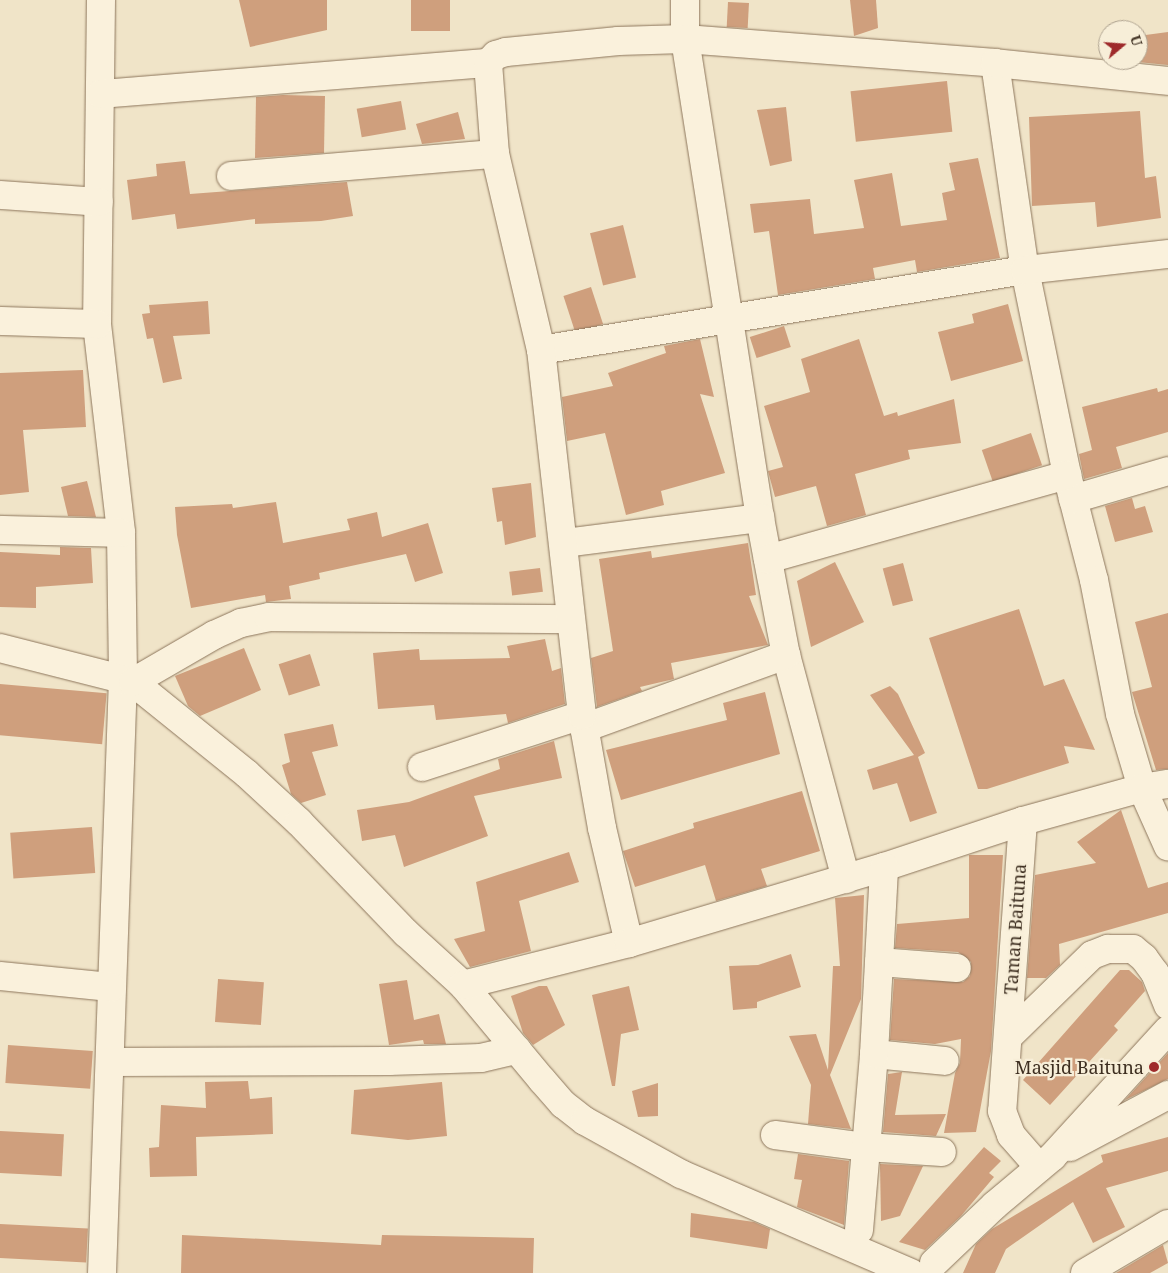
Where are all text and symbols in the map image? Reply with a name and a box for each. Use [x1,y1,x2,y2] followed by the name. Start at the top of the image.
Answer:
[1098,20,1148,70] north arrow
[1126,33,1147,48] text: U
[1000,863,1030,995] street label: Taman Baituna
[1015,1056,1144,1078] place label: Masjid Baituna
[1148,1061,1160,1073] marker: Masjid Baituna

